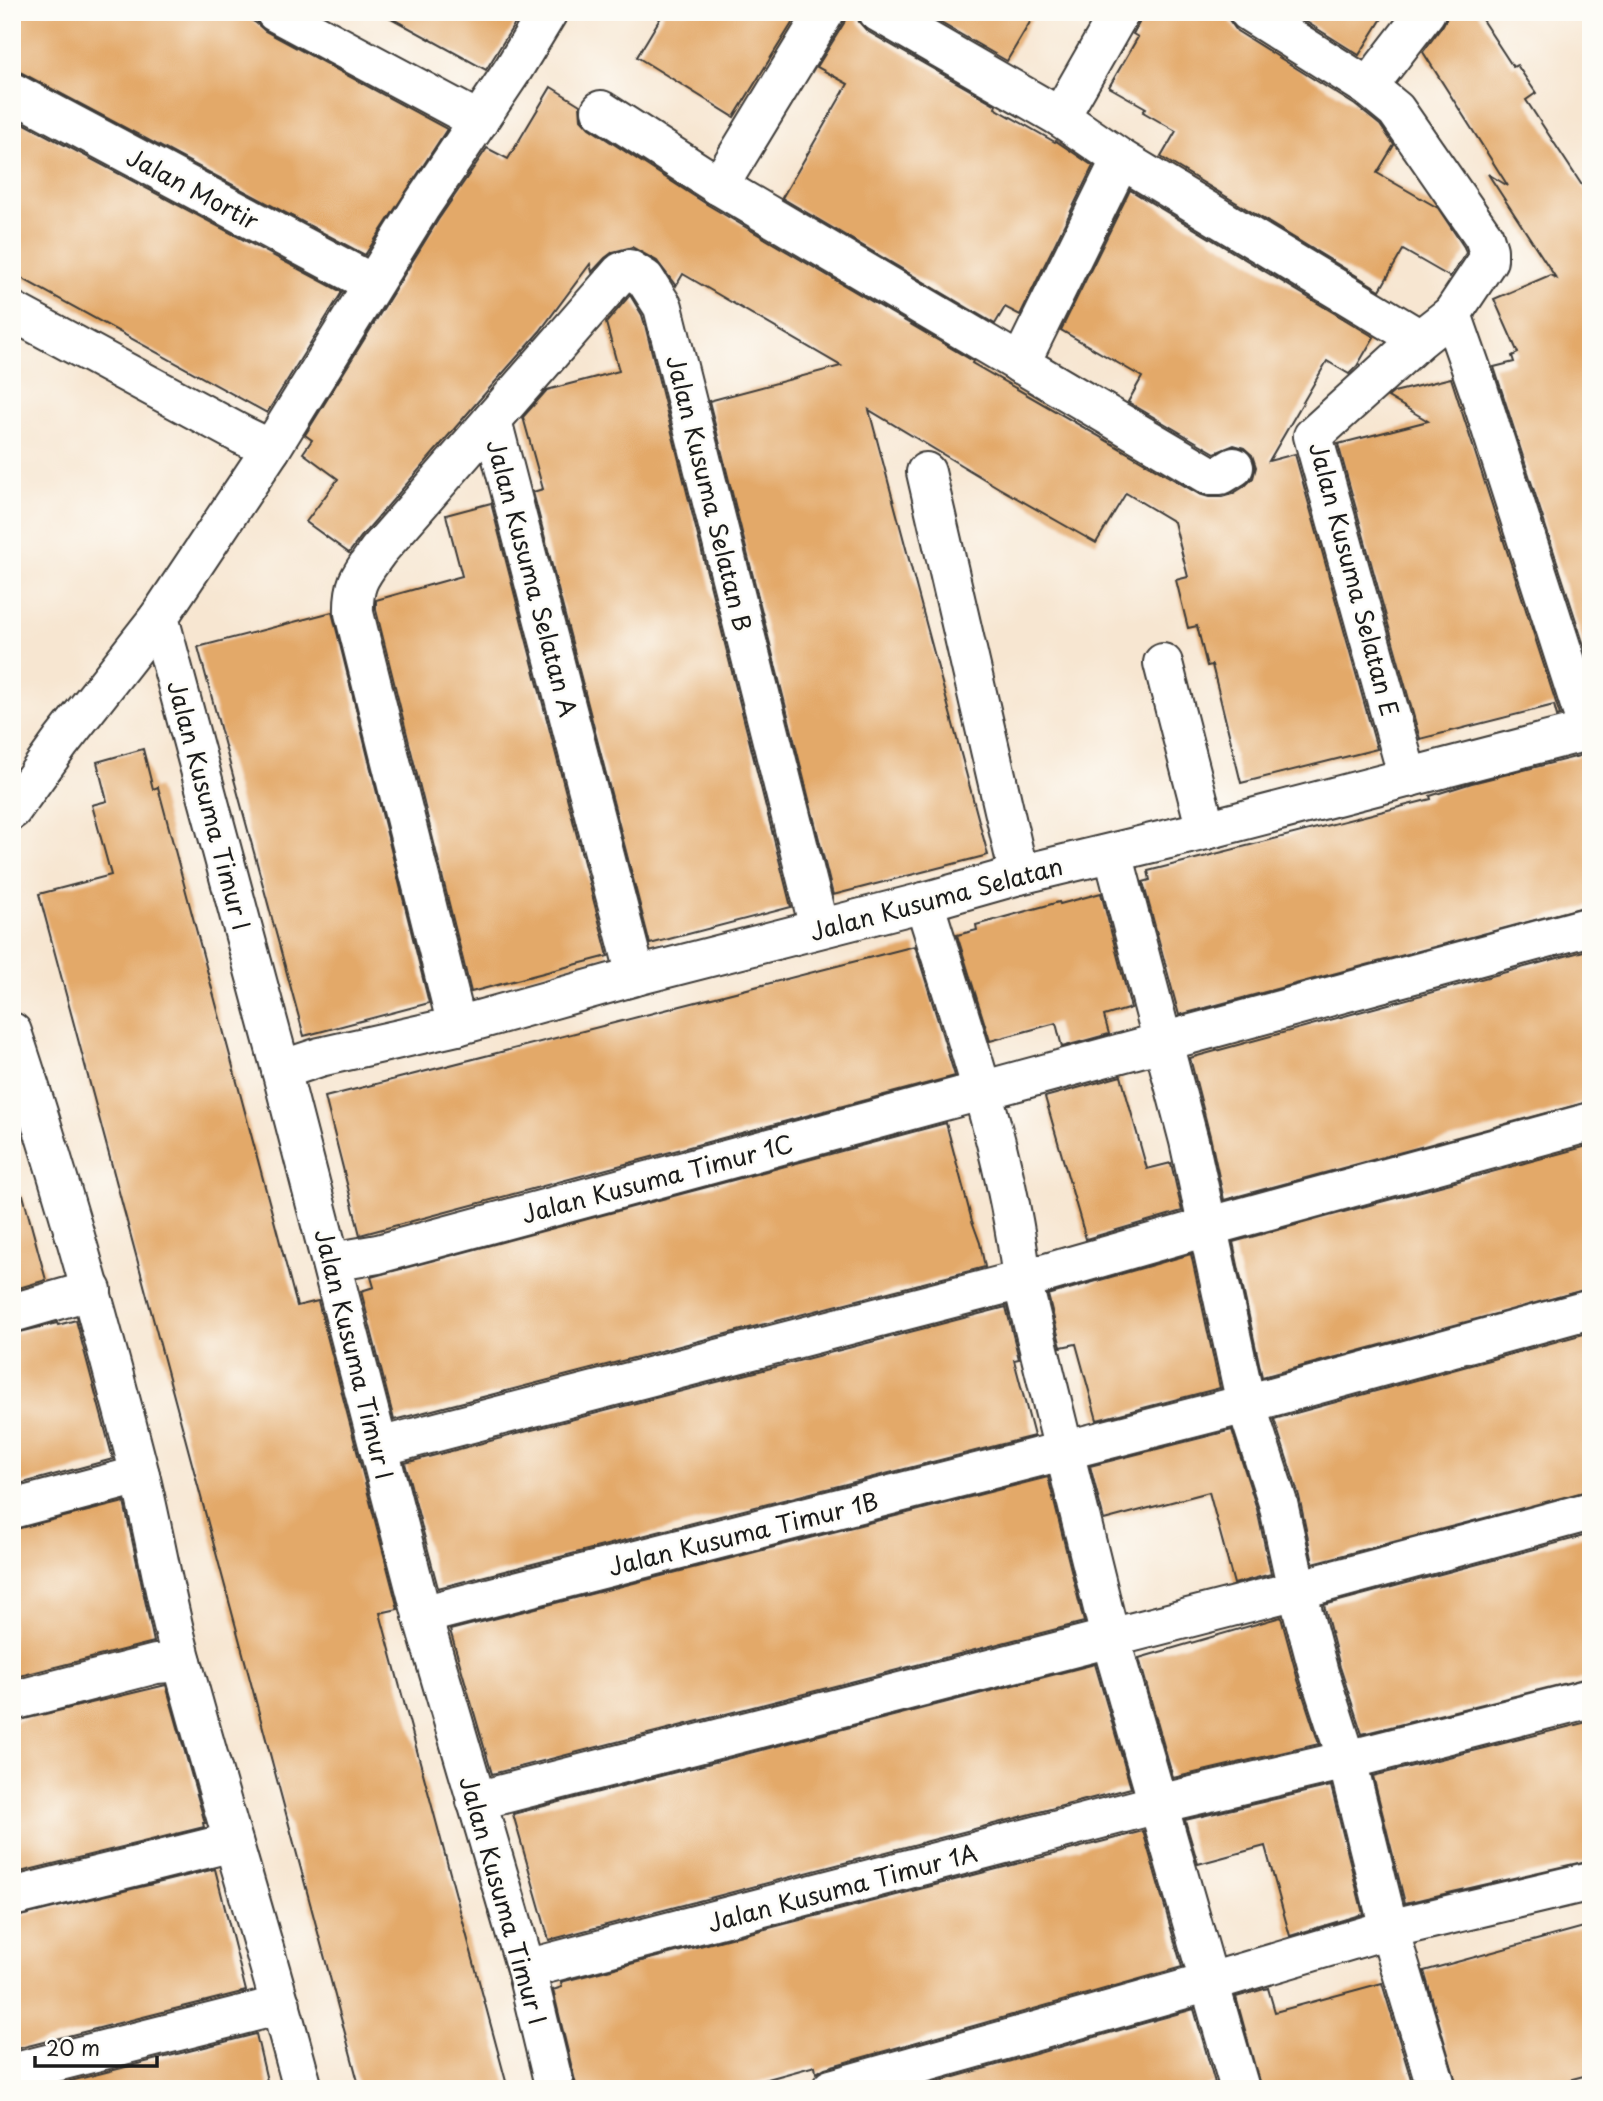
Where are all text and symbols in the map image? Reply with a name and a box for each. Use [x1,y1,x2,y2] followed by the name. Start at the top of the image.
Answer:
[120,138,266,238] street label: Jalan Mortir
[658,351,762,635] street label: Jalan Kusuma Selatan B
[479,435,587,721] street label: Jalan Kusuma Selatan A
[1301,438,1409,720] street label: Jalan Kusuma Selatan E
[159,676,261,934] street label: Jalan Kusuma Timur I
[806,847,1066,949] street label: Jalan Kusuma Selatan
[517,1124,797,1232] street label: Jalan Kusuma Timur 1C
[306,1225,404,1483] street label: Jalan Kusuma Timur I
[604,1482,882,1584] street label: Jalan Kusuma Timur 1B
[451,1772,557,2028] street label: Jalan Kusuma Timur I
[703,1834,981,1940] street label: Jalan Kusuma Timur 1A
[35,2024,158,2068] scale bar
[46,2031,100,2063] text: 20 m

